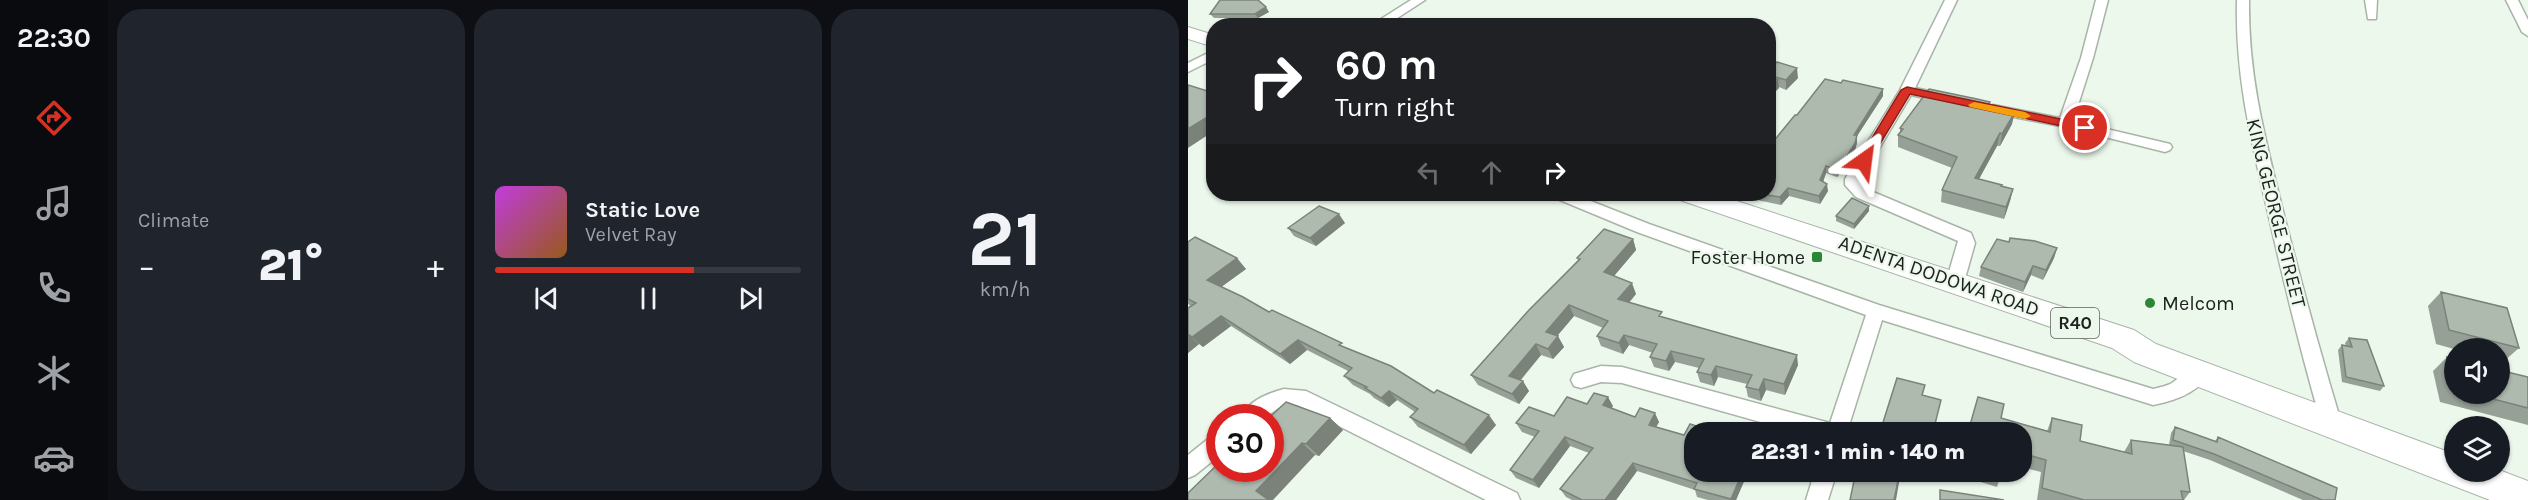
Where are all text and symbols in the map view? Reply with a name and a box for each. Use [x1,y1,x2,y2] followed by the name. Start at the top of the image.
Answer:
[17,22,91,54] text: 22:30
[1335,40,1438,90] text: 60 m
[1236,42,1314,120] icon: right
[1335,91,1455,123] text: Turn right
[33,97,75,139] icon: directions
[2059,102,2110,153] pin
[2068,111,2101,144] icon: arrive
[2241,116,2311,310] street label: KING GEORGE STREET
[1832,129,1896,193] position arrow
[1412,156,1445,189] icon: left
[1475,156,1508,189] icon: ahead
[1538,156,1571,189] icon: right
[33,182,75,224] icon: music
[968,193,1043,285] text: 21
[585,197,700,223] text: Static Love
[138,209,209,232] text: Climate
[585,223,677,246] text: Velvet Ray
[1836,231,2042,321] street label: ADENTA DODOWA ROAD
[258,239,324,291] text: 21°
[1691,246,1805,269] place label: Foster Home
[138,247,155,285] text: −
[427,247,444,285] text: +
[1810,250,1824,264] marker: Foster Home
[33,267,75,309] icon: phone
[980,278,1030,301] text: km/h
[530,282,563,315] icon: previous
[632,282,665,315] icon: pause
[734,282,767,315] icon: next
[2162,292,2235,315] place label: Melcom
[2143,296,2157,310] marker: Melcom
[2051,308,2099,338] road number: R40
[2444,338,2510,482] map controls
[2444,338,2510,404] button: sound
[33,352,75,394] icon: climate
[1206,404,1284,482] speed limit sign: 30
[2444,416,2510,482] button: layers
[33,437,75,479] icon: car
[1751,439,1965,465] text: 22:31 · 1 min · 140 m

